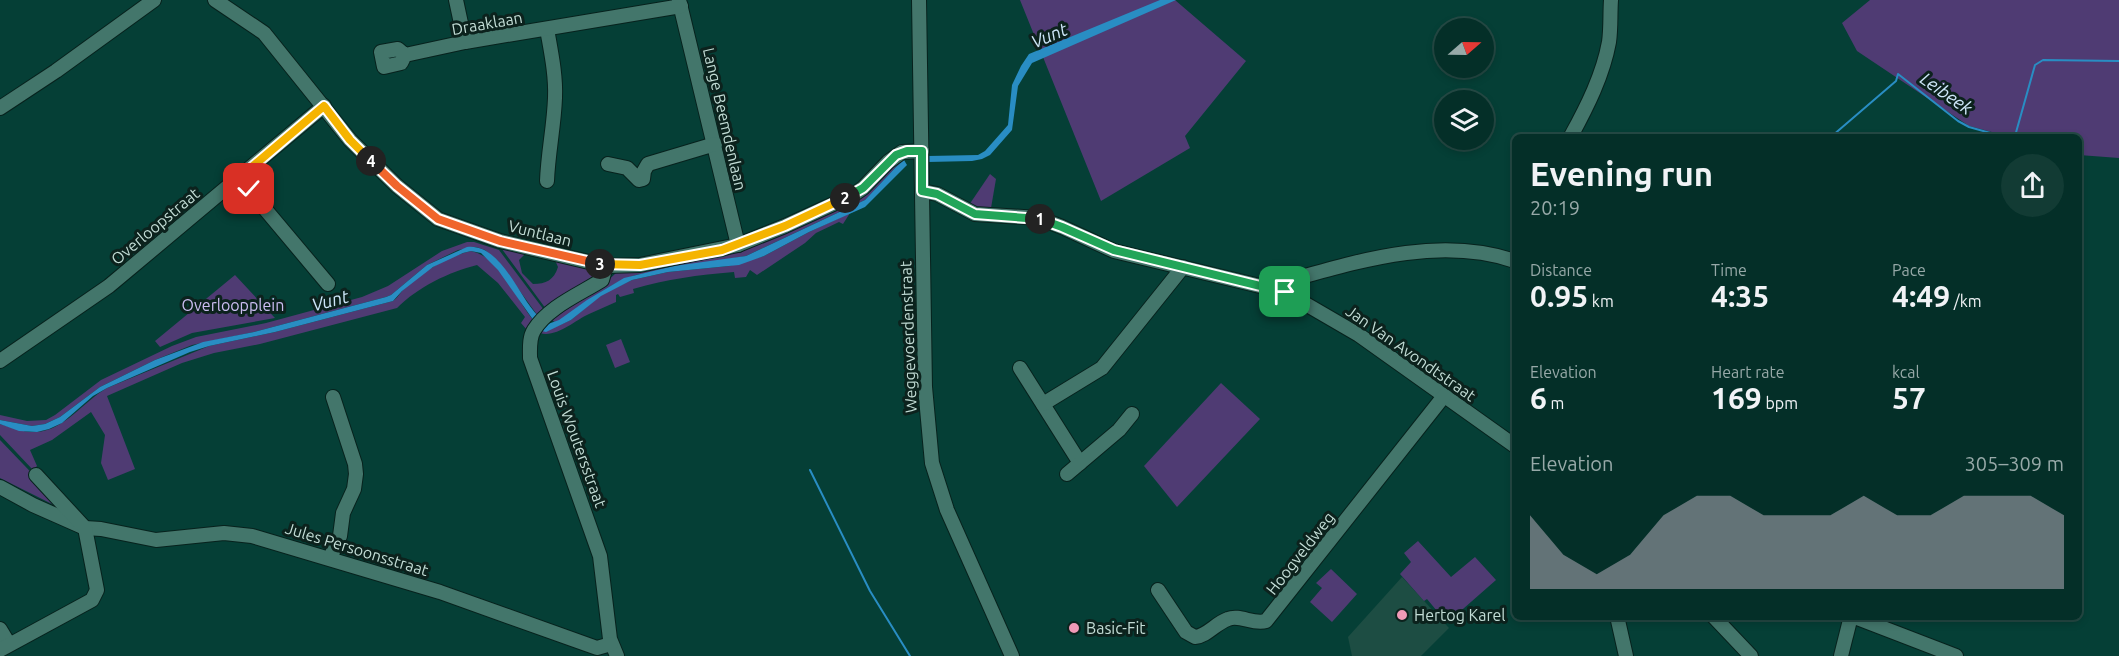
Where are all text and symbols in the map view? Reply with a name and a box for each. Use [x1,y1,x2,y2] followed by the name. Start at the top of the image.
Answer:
[450,8,524,38] street label: Draaklaan
[1028,18,1071,52] water label: Vunt
[1434,18,1494,78] north arrow
[1434,18,1494,150] map controls
[700,46,750,192] street label: Lange Beemdenlaan
[1917,68,1977,119] water label: Leibeek
[1434,90,1494,150] button: layers
[356,146,386,176] pin: 4
[366,152,376,170] text: 4
[2001,154,2064,217] button: share
[1530,155,1713,192] text: Evening run
[223,163,274,214] pin
[232,172,265,205] icon: check
[107,183,203,268] street label: Overloopstraat
[830,183,860,213] pin: 2
[840,189,850,207] text: 2
[1530,196,1580,219] text: 20:19
[1025,204,1055,234] pin: 1
[1035,210,1045,228] text: 1
[507,216,573,250] street label: Vuntlaan
[585,249,615,279] pin: 3
[595,255,605,273] text: 3
[896,260,920,413] street label: Weggevoerdenstraat
[1530,261,1592,279] text: Distance
[1711,261,1747,279] text: Time
[1892,261,1926,279] text: Pace
[1259,266,1310,317] pin
[1268,275,1301,308] icon: arrive
[1530,279,1588,313] text: 0.95
[1711,279,1769,313] text: 4:35
[1892,279,1950,313] text: 4:49
[309,285,352,315] water label: Vunt
[1588,292,1614,310] text: km
[1950,292,1982,310] text: /km
[182,296,284,314] park label: Overloopplein
[1343,301,1480,405] street label: Jan Van Avondtstraat
[1530,363,1597,381] text: Elevation
[1711,363,1785,381] text: Heart rate
[1892,363,1920,381] text: kcal
[544,368,610,511] street label: Louis Woutersstraat
[1530,381,1547,415] text: 6
[1711,381,1762,415] text: 169
[1892,381,1926,415] text: 57
[1547,394,1564,412] text: m
[1762,394,1798,412] text: bpm
[1530,452,1613,475] text: Elevation
[1965,452,2064,475] text: 305–309 m
[1262,508,1338,598] street label: Hoogveldweg
[283,519,431,580] street label: Jules Persoonsstraat
[1414,606,1506,624] place label: Hertog Karel
[1395,608,1409,622] marker: Hertog Karel
[1086,619,1146,637] place label: Basic-Fit
[1067,621,1081,635] marker: Basic-Fit

